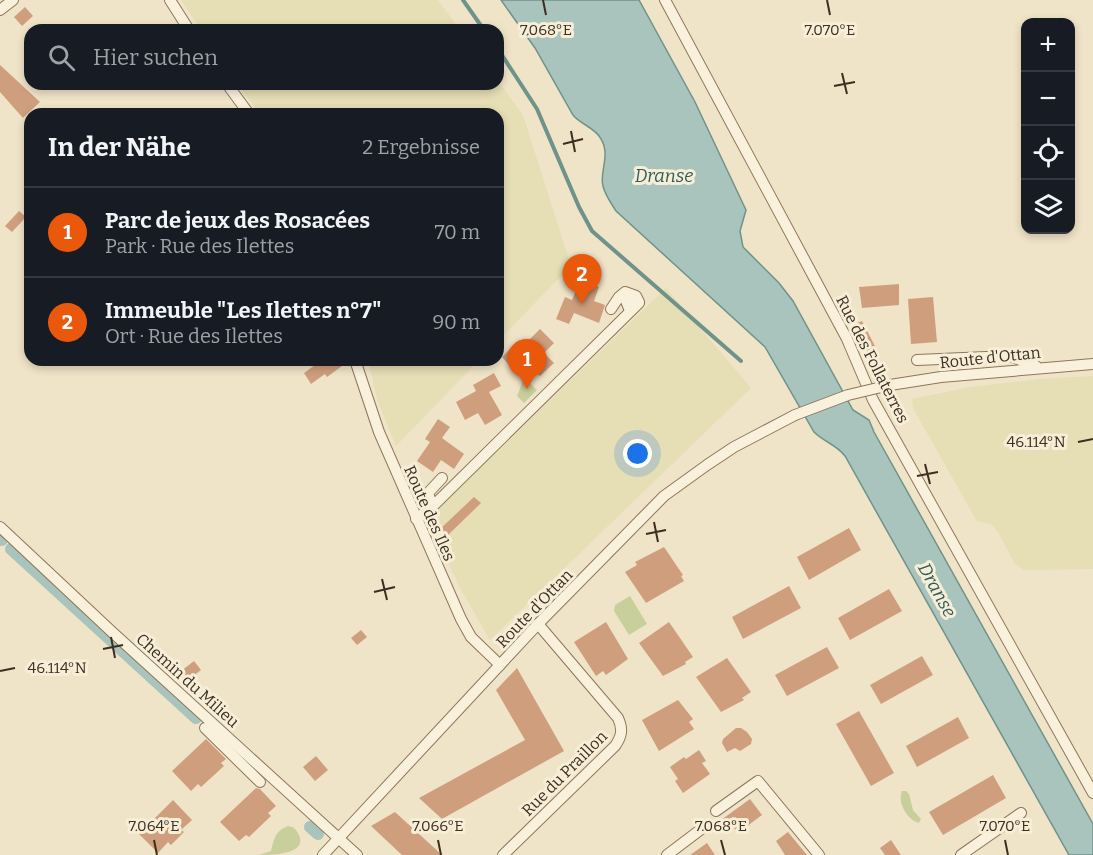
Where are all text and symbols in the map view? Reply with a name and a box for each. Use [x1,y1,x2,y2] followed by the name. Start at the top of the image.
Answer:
[1021,18,1075,234] map controls
[1021,18,1075,72] button: +
[520,21,572,39] text: 7.068°E
[805,21,855,39] text: 7.070°E
[24,24,504,90] search box
[45,41,78,74] icon: search
[93,44,218,71] text: Hier suchen
[1021,72,1075,126] button: −
[1021,126,1075,180] button: locate
[48,132,191,163] text: In der Nähe
[362,135,480,159] text: 2 Ergebnisse
[635,165,693,187] water label: Dranse
[1021,180,1075,234] button: layers
[105,207,370,234] text: Parc de jeux des Rosacées
[63,220,72,244] text: 1
[434,220,480,244] text: 70 m
[105,234,294,258] text: Park · Rue des Ilettes
[562,254,602,304] pin: 2
[832,292,913,426] street label: Rue des Follaterres
[105,297,381,324] text: Immeuble "Les Ilettes n°7"
[62,310,73,334] text: 2
[432,310,480,334] text: 90 m
[105,324,283,348] text: Ort · Rue des Ilettes
[508,340,546,389] pin: 1
[939,343,1041,372] street label: Route d'Ottan
[1006,433,1066,451] text: 46.114°N
[623,439,652,468] your location
[400,462,459,564] street label: Route des Iles
[913,559,961,621] water label: Dranse
[492,565,576,651] street label: Route d'Ottan
[132,629,243,732] street label: Chemin du Milieu
[27,659,87,677] text: 46.114°N
[518,727,611,820] street label: Rue du Praillon
[128,817,180,835] text: 7.064°E
[412,817,464,835] text: 7.066°E
[695,817,747,835] text: 7.068°E
[980,817,1030,835] text: 7.070°E

